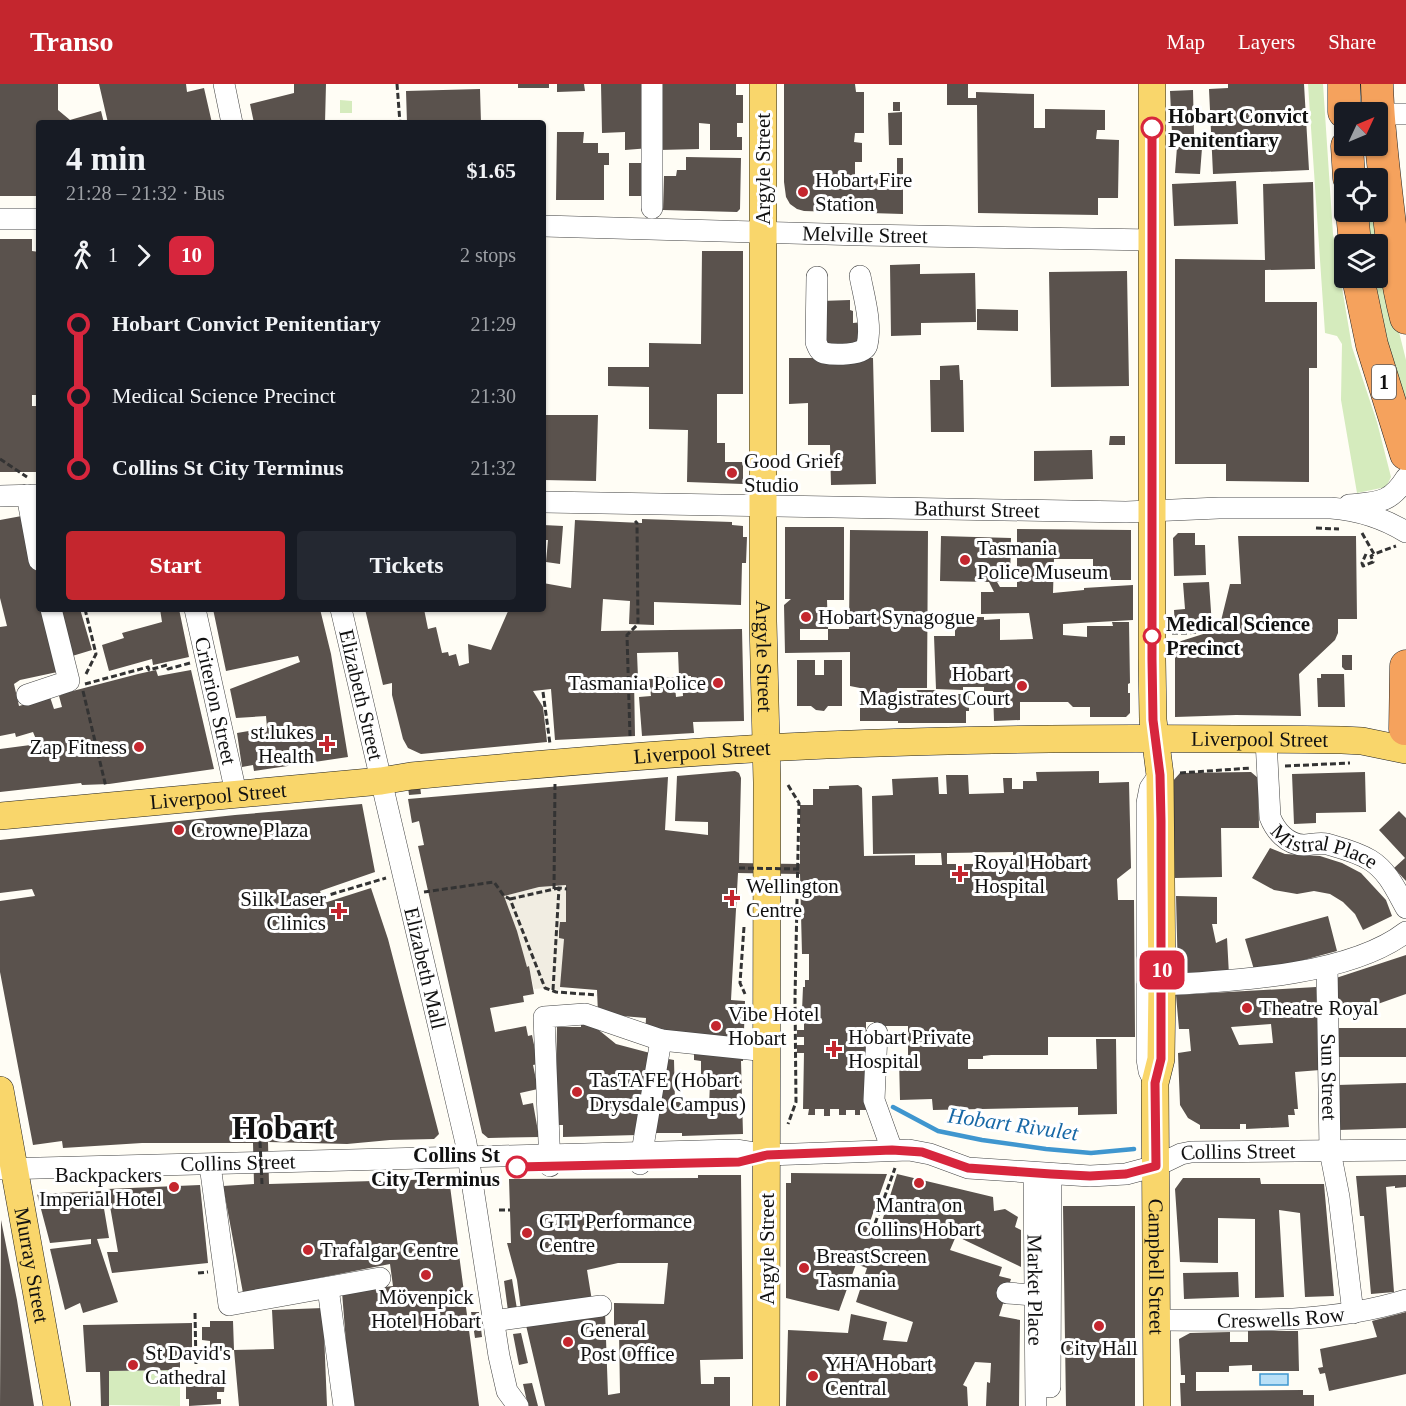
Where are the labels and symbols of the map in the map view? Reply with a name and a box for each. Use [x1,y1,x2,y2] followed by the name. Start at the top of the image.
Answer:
[1334,102,1388,156] north arrow
[1168,104,1309,152] place label: Hobart Convict Penitentiary
[751,113,775,225] street label: Argyle Street
[1141,117,1163,139] marker: Hobart Convict Penitentiary
[815,168,912,216] place label: Hobart Fire Station
[796,185,810,199] marker: Hobart Fire Station
[802,221,928,248] street label: Melville Street
[1372,365,1396,399] road number: 1
[744,449,840,497] place label: Good Grief Studio
[725,466,739,480] marker: Good Grief Studio
[914,496,1040,523] street label: Bathurst Street
[977,536,1108,584] place label: Tasmania Police Museum
[958,553,972,567] marker: Tasmania Police Museum
[751,600,777,713] street label: Argyle Street
[818,605,975,629] place label: Hobart Synagogue
[799,610,813,624] marker: Hobart Synagogue
[1166,612,1310,660] place label: Medical Science Precinct
[334,627,388,763] street label: Elizabeth Street
[1143,627,1161,645] marker: Medical Science Precinct
[190,635,241,767] street label: Criterion Street
[859,662,1010,710] place label: Hobart Magistrates Court
[568,671,706,695] place label: Tasmania Police
[711,676,725,690] marker: Tasmania Police
[1015,679,1029,693] marker: Hobart Magistrates Court
[250,720,314,768] place label: st.lukes Health
[1191,727,1329,752] street label: Liverpool Street
[30,735,127,759] place label: Zap Fitness
[318,735,336,753] marker: st.lukes Health
[633,736,771,769] street label: Liverpool Street
[132,740,146,754] marker: Zap Fitness
[149,778,288,814] street label: Liverpool Street
[191,818,309,842] place label: Crowne Plaza
[1266,819,1382,874] street label: Mistral Place
[172,823,186,837] marker: Crowne Plaza
[974,850,1088,898] place label: Royal Hobart Hospital
[951,865,969,883] marker: Royal Hobart Hospital
[746,874,839,922] place label: Wellington Centre
[240,887,326,935] place label: Silk Laser Clinics
[723,889,741,907] marker: Wellington Centre
[330,902,348,920] marker: Silk Laser Clinics
[399,905,451,1032] street label: Elizabeth Mall
[1135,950,1189,990] line badge: 10
[1259,996,1379,1020] place label: Theatre Royal
[1240,1001,1254,1015] marker: Theatre Royal
[728,1002,820,1050] place label: Vibe Hotel Hobart
[709,1019,723,1033] marker: Vibe Hotel Hobart
[848,1025,971,1073] place label: Hobart Private Hospital
[1316,1033,1342,1121] street label: Sun Street
[825,1040,843,1058] marker: Hobart Private Hospital
[589,1068,746,1116] place label: TasTAFE (Hobart Drysdale Campus)
[570,1085,584,1099] marker: TasTAFE (Hobart Drysdale Campus)
[945,1102,1081,1146] water label: Hobart Rivulet
[232,1110,334,1146] district label: Hobart
[1178,1139,1296,1166] street label: Collins Street
[371,1143,500,1191] place label: Collins St City Terminus
[180,1149,296,1176] street label: Collins Street
[506,1156,528,1178] marker: Collins St City Terminus
[39,1163,162,1211] place label: Backpackers Imperial Hotel
[912,1176,926,1190] marker: Mantra on Collins Hobart
[167,1180,181,1194] marker: Backpackers Imperial Hotel
[755,1193,779,1305] street label: Argyle Street
[857,1193,981,1241] place label: Mantra on Collins Hobart
[1144,1199,1169,1335] street label: Campbell Street
[9,1205,54,1325] street label: Murray Street
[539,1209,692,1257] place label: GTT Performance Centre
[520,1226,534,1240] marker: GTT Performance Centre
[1023,1234,1047,1346] street label: Market Place
[320,1238,459,1262] place label: Trafalgar Centre
[301,1243,315,1257] marker: Trafalgar Centre
[816,1244,927,1292] place label: BreastScreen Tasmania
[797,1261,811,1275] marker: BreastScreen Tasmania
[419,1268,433,1282] marker: Mövenpick Hotel Hobart
[371,1285,481,1333] place label: Mövenpick Hotel Hobart
[1217,1302,1347,1332] street label: Creswells Row
[580,1318,675,1366] place label: General Post Office
[1092,1319,1106,1333] marker: City Hall
[561,1335,575,1349] marker: General Post Office
[1060,1336,1138,1360] place label: City Hall
[145,1341,231,1389] place label: St David's Cathedral
[825,1352,933,1400] place label: YHA Hobart Central
[126,1358,140,1372] marker: St David's Cathedral
[806,1369,820,1383] marker: YHA Hobart Central

